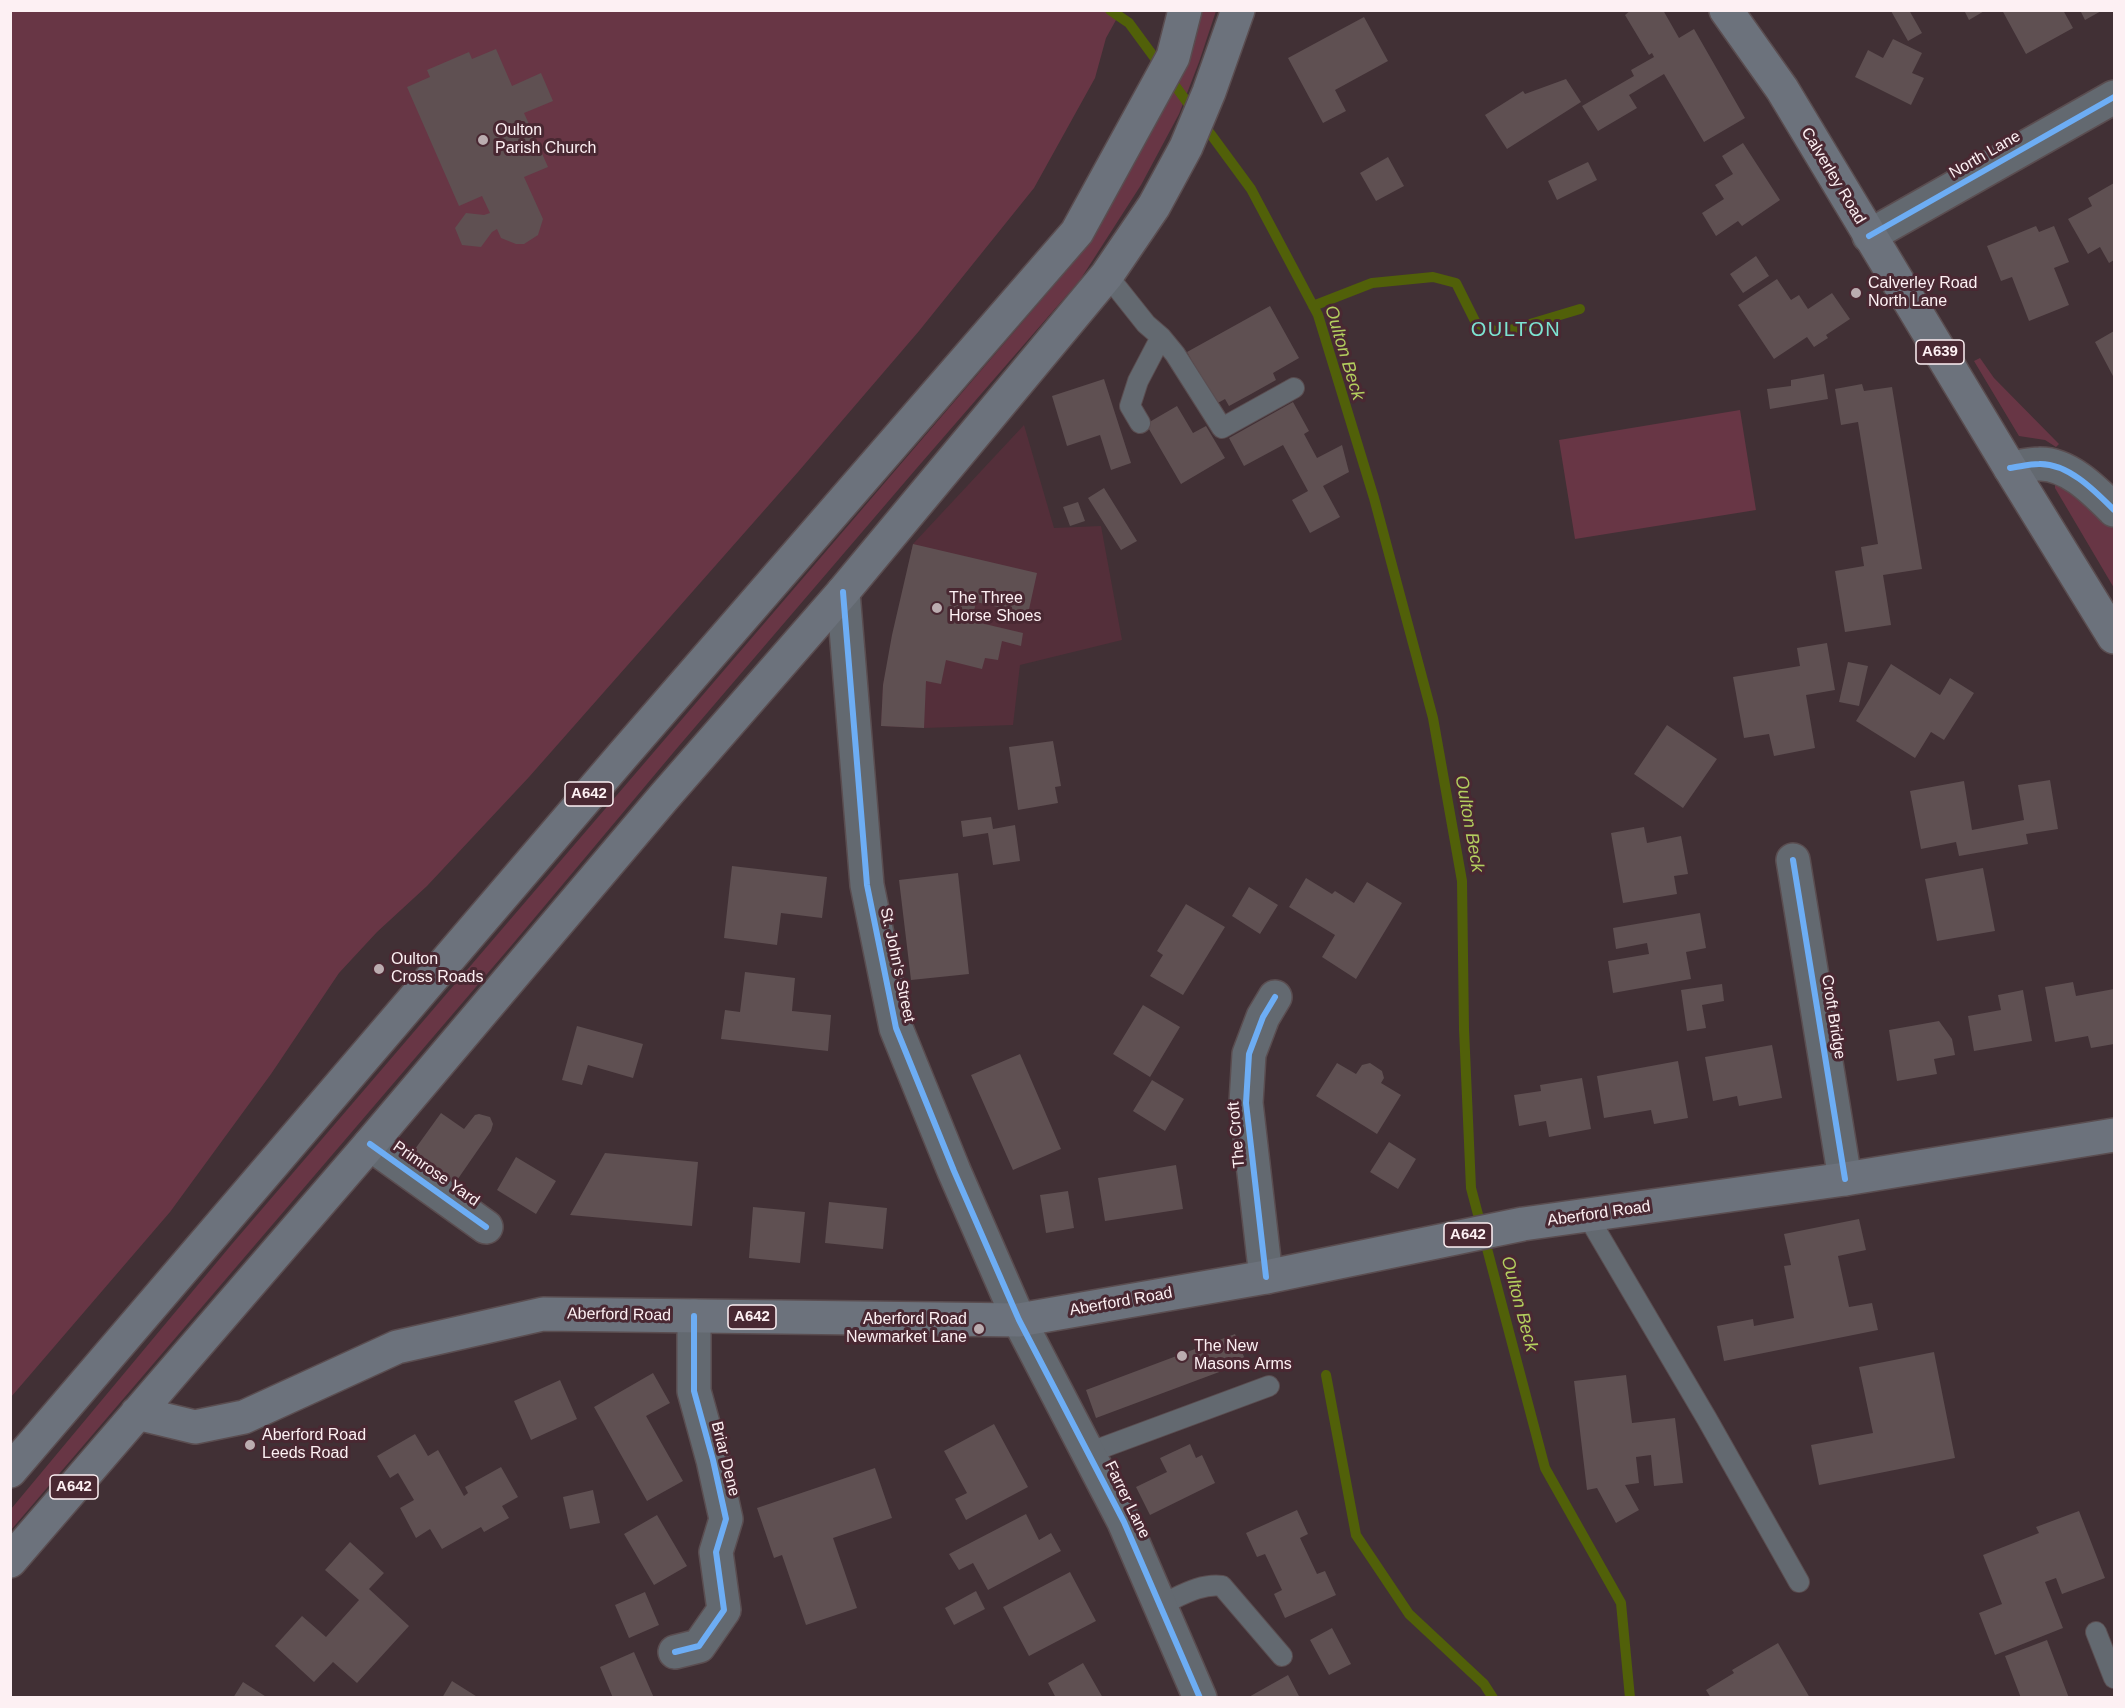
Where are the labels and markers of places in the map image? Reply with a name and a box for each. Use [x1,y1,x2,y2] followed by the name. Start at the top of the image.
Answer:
[495,121,596,159] place label: Oulton Parish Church
[476,133,490,147] marker: Oulton Parish Church
[1868,274,1977,312] place label: Calverley Road North Lane
[1849,286,1863,300] marker: Calverley Road North Lane
[949,589,1041,627] place label: The Three Horse Shoes
[930,601,944,615] marker: The Three Horse Shoes
[391,950,483,988] place label: Oulton Cross Roads
[372,962,386,976] marker: Oulton Cross Roads
[846,1310,967,1348] place label: Aberford Road Newmarket Lane
[972,1322,986,1336] marker: Aberford Road Newmarket Lane
[1194,1337,1292,1375] place label: The New Masons Arms
[1175,1349,1189,1363] marker: The New Masons Arms
[262,1426,366,1464] place label: Aberford Road Leeds Road
[243,1438,257,1452] marker: Aberford Road Leeds Road

